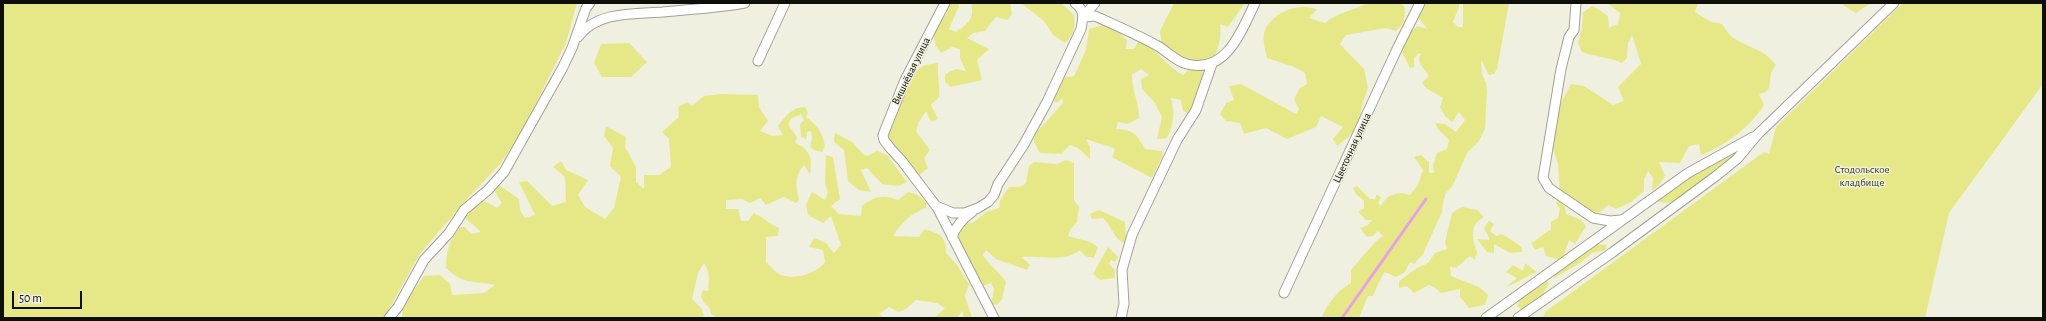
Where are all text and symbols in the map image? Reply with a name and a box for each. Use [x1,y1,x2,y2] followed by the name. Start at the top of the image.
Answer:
[889,35,933,107] street label: Вишнёвая улица
[1330,111,1374,185] street label: Цветочная улица
[1834,163,1890,189] park label: Стодольское кладбище
[14,283,84,309] scale bar
[19,292,42,304] text: 50 m

